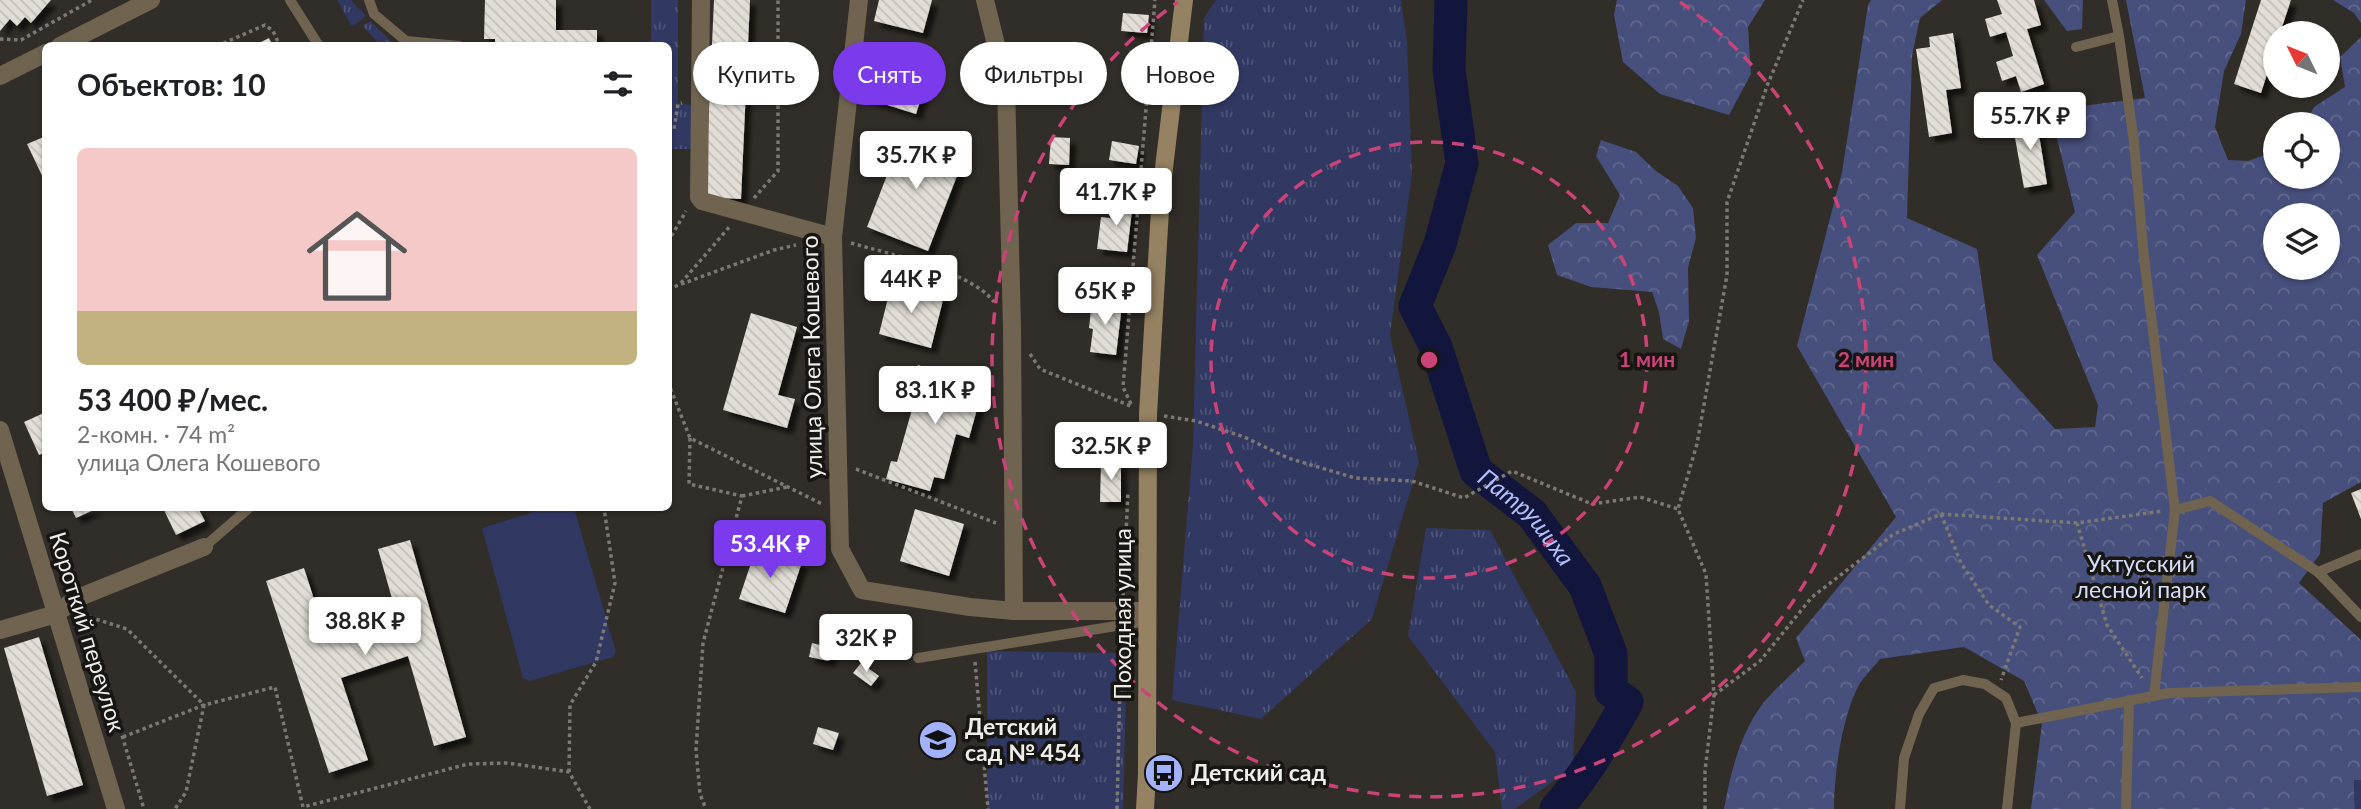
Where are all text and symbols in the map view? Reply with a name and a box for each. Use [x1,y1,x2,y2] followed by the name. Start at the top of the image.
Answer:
[2263,21,2340,98] north arrow
[2263,21,2340,280] map controls
[693,42,819,105] chip: Купить
[833,42,946,105] chip: Снять
[960,42,1107,105] chip: Фильтры
[1121,42,1239,105] chip: Новое
[599,65,637,103] icon: filters
[77,66,266,102] text: Объектов: 10
[1965,92,2095,152] pin: 55.7K ₽
[1990,101,2070,129] text: 55.7K ₽
[2263,112,2340,189] button: locate
[851,132,981,191] pin: 35.7K ₽
[876,140,956,168] text: 35.7K ₽
[1051,168,1181,228] pin: 41.7K ₽
[1076,177,1156,205] text: 41.7K ₽
[294,193,420,319] icon: home
[2263,203,2340,280] button: layers
[795,235,827,479] street label: улица Олега Кошевого
[862,256,960,315] pin: 44K ₽
[880,264,942,292] text: 44K ₽
[1056,268,1154,327] pin: 65K ₽
[1074,276,1136,304] text: 65K ₽
[1619,346,1675,371] text: 1 мин
[1838,346,1894,371] text: 2 мин
[1417,348,1441,372] centre of rings
[870,366,1000,426] pin: 83.1K ₽
[895,375,975,403] text: 83.1K ₽
[77,381,268,417] text: 53 400 ₽/мес.
[77,420,235,448] text: 2-комн. · 74 m²
[1046,422,1176,482] pin: 32.5K ₽
[1071,431,1151,459] text: 32.5K ₽
[77,448,320,476] text: улица Олега Кошевого
[1473,462,1581,571] water label: Патрушиха
[705,520,835,580] pin: 53.4K ₽
[44,528,132,735] street label: Короткий переулок
[1108,528,1136,700] street label: Походная улица
[730,529,810,557] text: 53.4K ₽
[2076,549,2207,603] park label: Уктусский лесной парк
[300,598,430,657] pin: 38.8K ₽
[325,606,405,634] text: 38.8K ₽
[817,614,915,674] pin: 32K ₽
[835,623,897,651] text: 32K ₽
[965,712,1081,766] place label: Детский сад № 454
[917,719,959,761] school or university icon: Детский сад № 454
[1143,752,1185,794] bus stop icon: Детский сад
[1191,758,1326,786] place label: Детский сад

